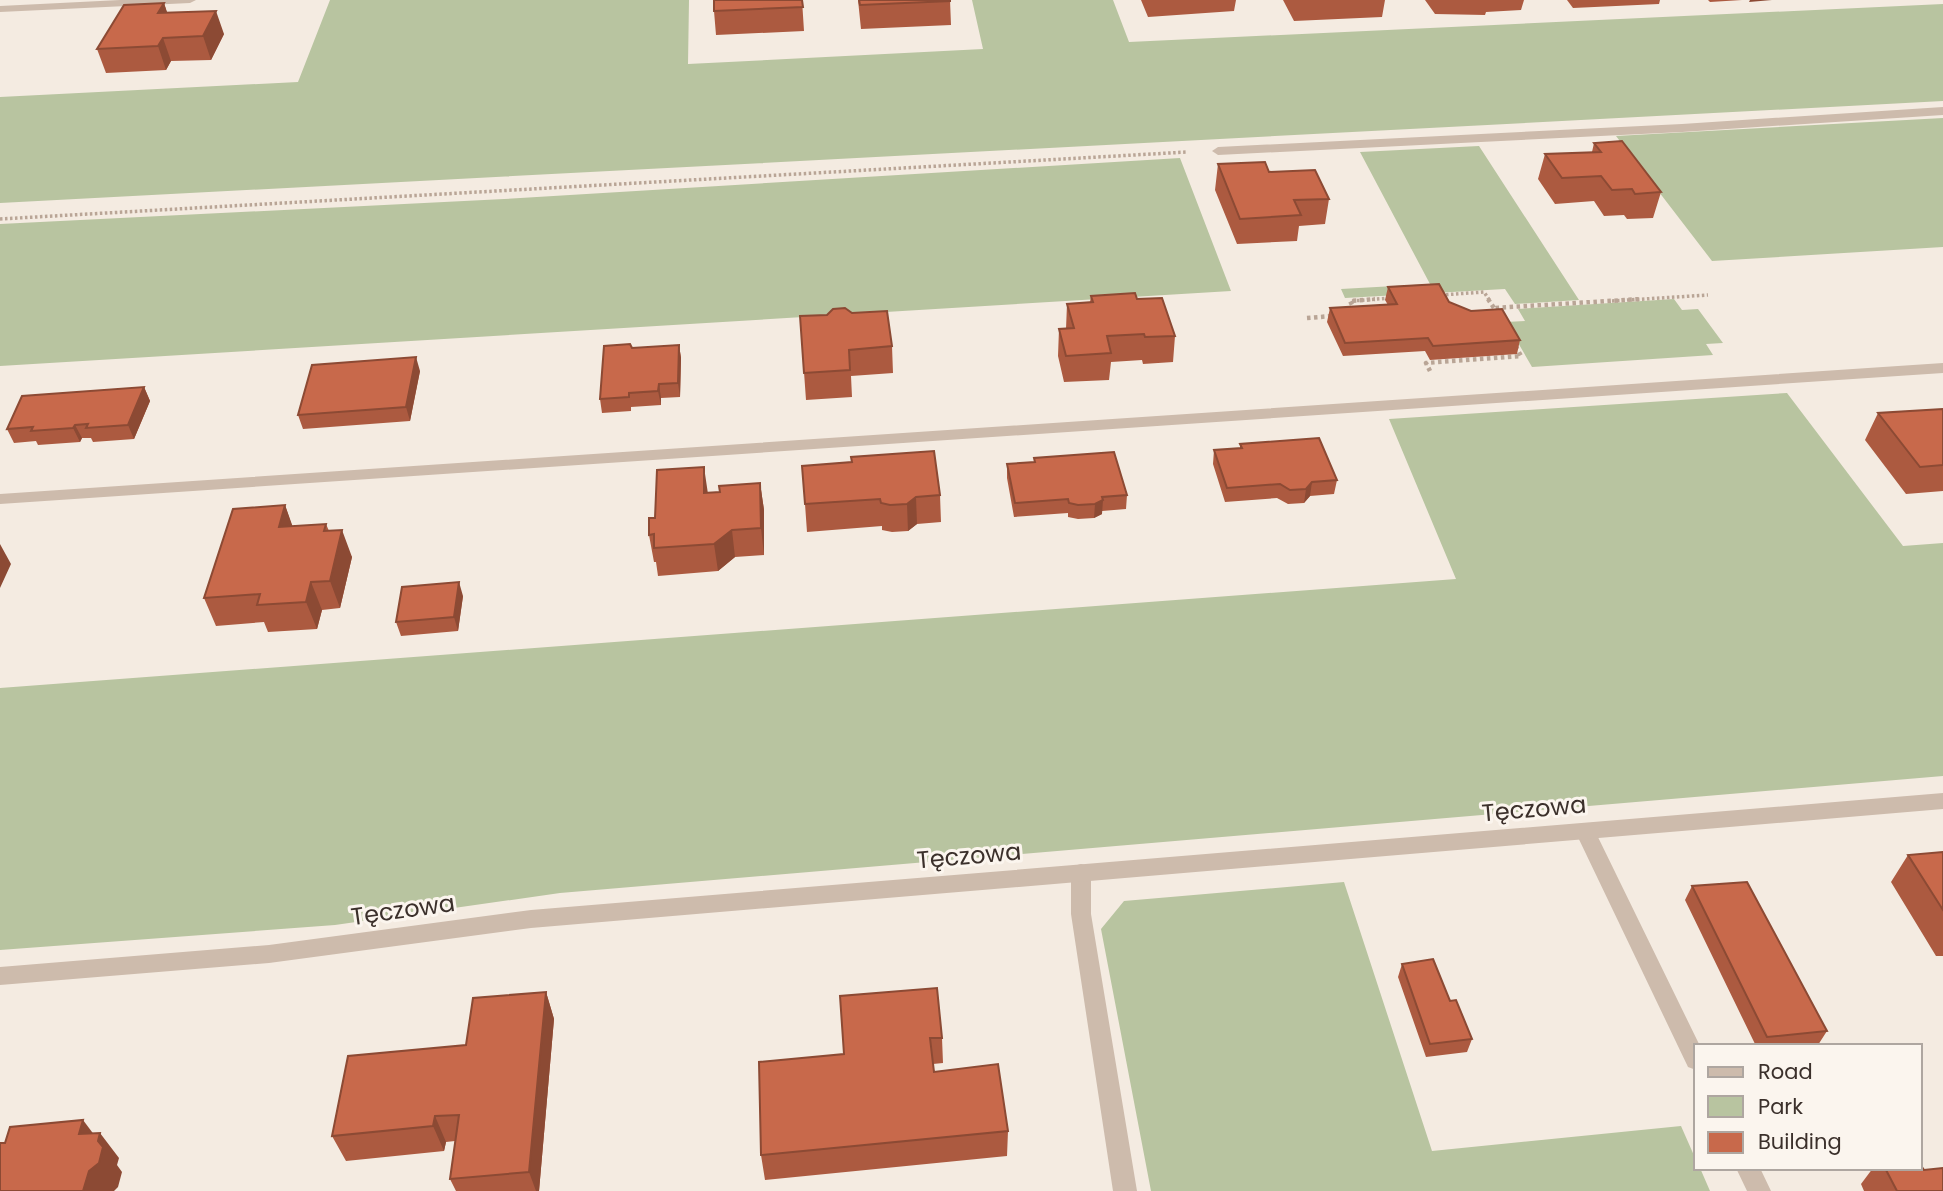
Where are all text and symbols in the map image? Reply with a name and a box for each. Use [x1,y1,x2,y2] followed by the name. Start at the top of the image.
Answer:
[1480,788,1588,829] street label: Tęczowa
[915,835,1023,876] street label: Tęczowa
[349,886,457,933] street label: Tęczowa
[1694,1044,1922,1170] legend
[1758,1057,1813,1086] text: Road
[1758,1092,1803,1121] text: Park
[1758,1127,1842,1156] text: Building

